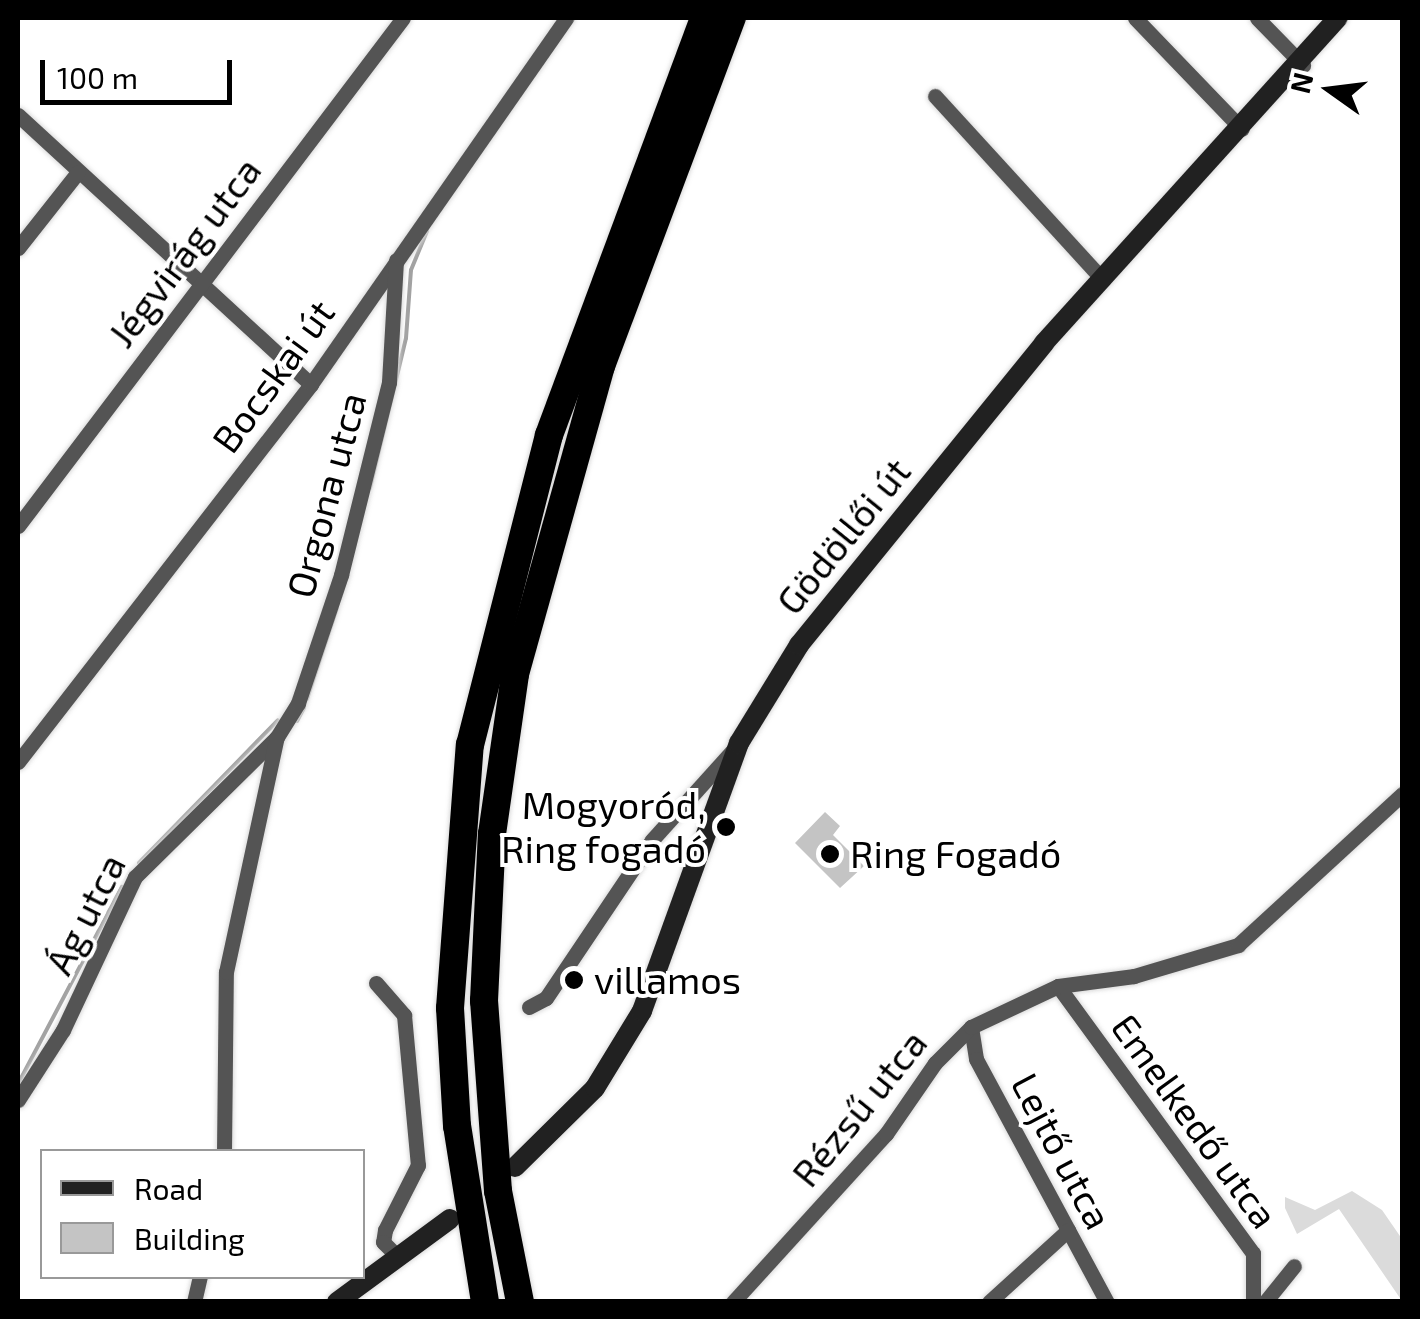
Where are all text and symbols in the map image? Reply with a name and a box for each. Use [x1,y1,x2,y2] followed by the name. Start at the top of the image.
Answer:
[45,40,238,102] scale bar
[1280,40,1380,140] north arrow
[57,59,138,95] text: 100 m
[1282,69,1320,97] text: N
[98,148,270,356] street label: Jégvirág utca
[202,291,344,461] street label: Bocskai út
[277,388,375,602] street label: Orgona utca
[766,449,920,623] street label: Gödöllői út
[500,782,706,872] place label: Mogyoród, Ring fogadó
[715,816,737,838] marker: Mogyoród, Ring fogadó
[850,831,1061,877] place label: Ring Fogadó
[819,843,841,865] marker: Ring Fogadó
[35,846,135,982] street label: Ág utca
[594,957,741,1003] place label: villamos
[563,969,585,991] marker: villamos
[1102,1005,1288,1237] street label: Emelkedő utca
[782,1021,936,1195] street label: Rézsű utca
[1002,1065,1122,1237] street label: Lejtő utca
[40,1149,365,1279] legend
[134,1170,203,1206] text: Road
[134,1220,245,1256] text: Building

